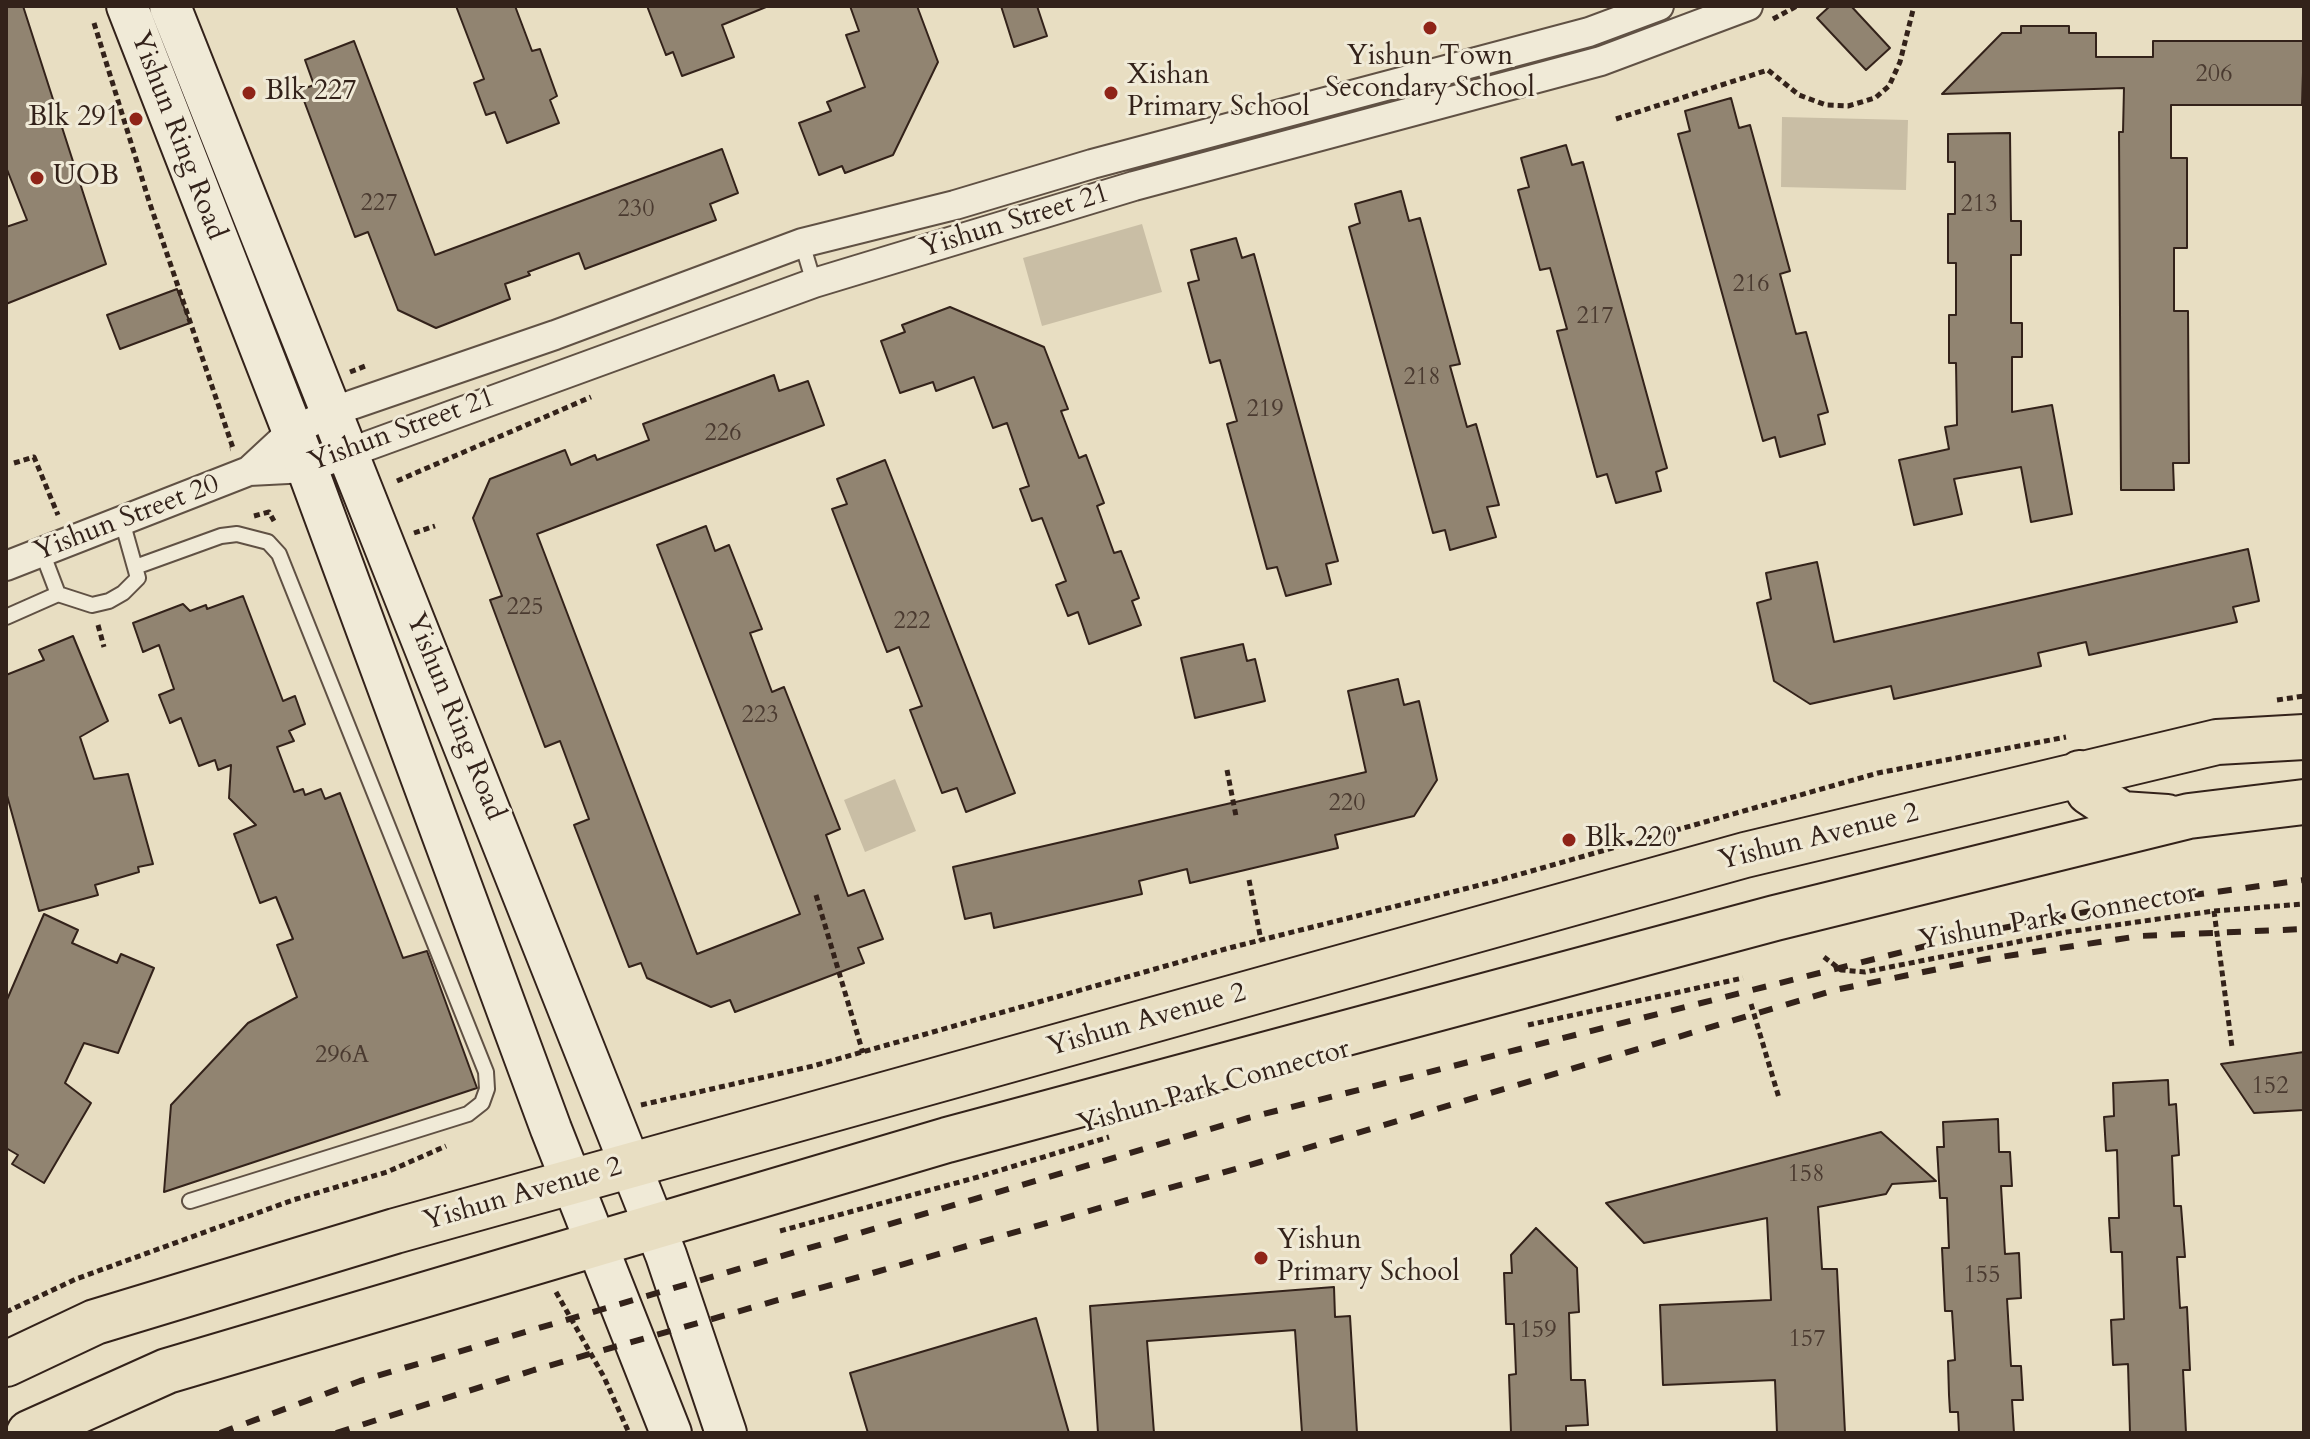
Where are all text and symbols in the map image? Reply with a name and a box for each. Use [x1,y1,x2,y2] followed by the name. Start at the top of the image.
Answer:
[1421,19,1439,37] marker: Yishun Town Secondary School
[122,27,232,245] street label: Yishun Ring Road
[1325,41,1535,107] place label: Yishun Town Secondary School
[1127,60,1310,126] place label: Xishan Primary School
[2196,61,2232,89] house number: 206
[265,76,357,110] place label: Blk 227
[240,84,258,102] marker: Blk 227
[1102,84,1120,102] marker: Xishan Primary School
[28,102,120,136] place label: Blk 291
[127,110,145,128] marker: Blk 291
[53,161,119,195] place label: UOB
[28,169,46,187] marker: UOB
[916,177,1114,267] street label: Yishun Street 21
[361,190,397,218] house number: 227
[1961,191,1997,219] house number: 213
[618,196,654,224] house number: 230
[1733,271,1769,299] house number: 216
[1577,303,1613,331] house number: 217
[1404,364,1440,392] house number: 218
[304,382,500,480] street label: Yishun Street 21
[1247,396,1283,424] house number: 219
[705,420,741,448] house number: 226
[30,468,224,570] street label: Yishun Street 20
[507,594,543,622] house number: 225
[894,608,930,636] house number: 222
[397,609,511,825] street label: Yishun Ring Road
[742,702,778,730] house number: 223
[1329,790,1365,818] house number: 220
[1716,797,1922,879] street label: Yishun Avenue 2
[1585,823,1677,857] place label: Blk 220
[1560,831,1578,849] marker: Blk 220
[1916,877,2200,959] street label: Yishun Park Connector
[1044,977,1250,1065] street label: Yishun Avenue 2
[1074,1033,1354,1143] street label: Yishun Park Connector
[315,1042,369,1070] house number: 296A
[2252,1073,2288,1101] house number: 152
[420,1151,626,1239] street label: Yishun Avenue 2
[1788,1161,1824,1189] house number: 158
[1277,1225,1460,1291] place label: Yishun Primary School
[1252,1249,1270,1267] marker: Yishun Primary School
[1964,1262,2000,1290] house number: 155
[1520,1317,1556,1345] house number: 159
[1789,1326,1825,1354] house number: 157

